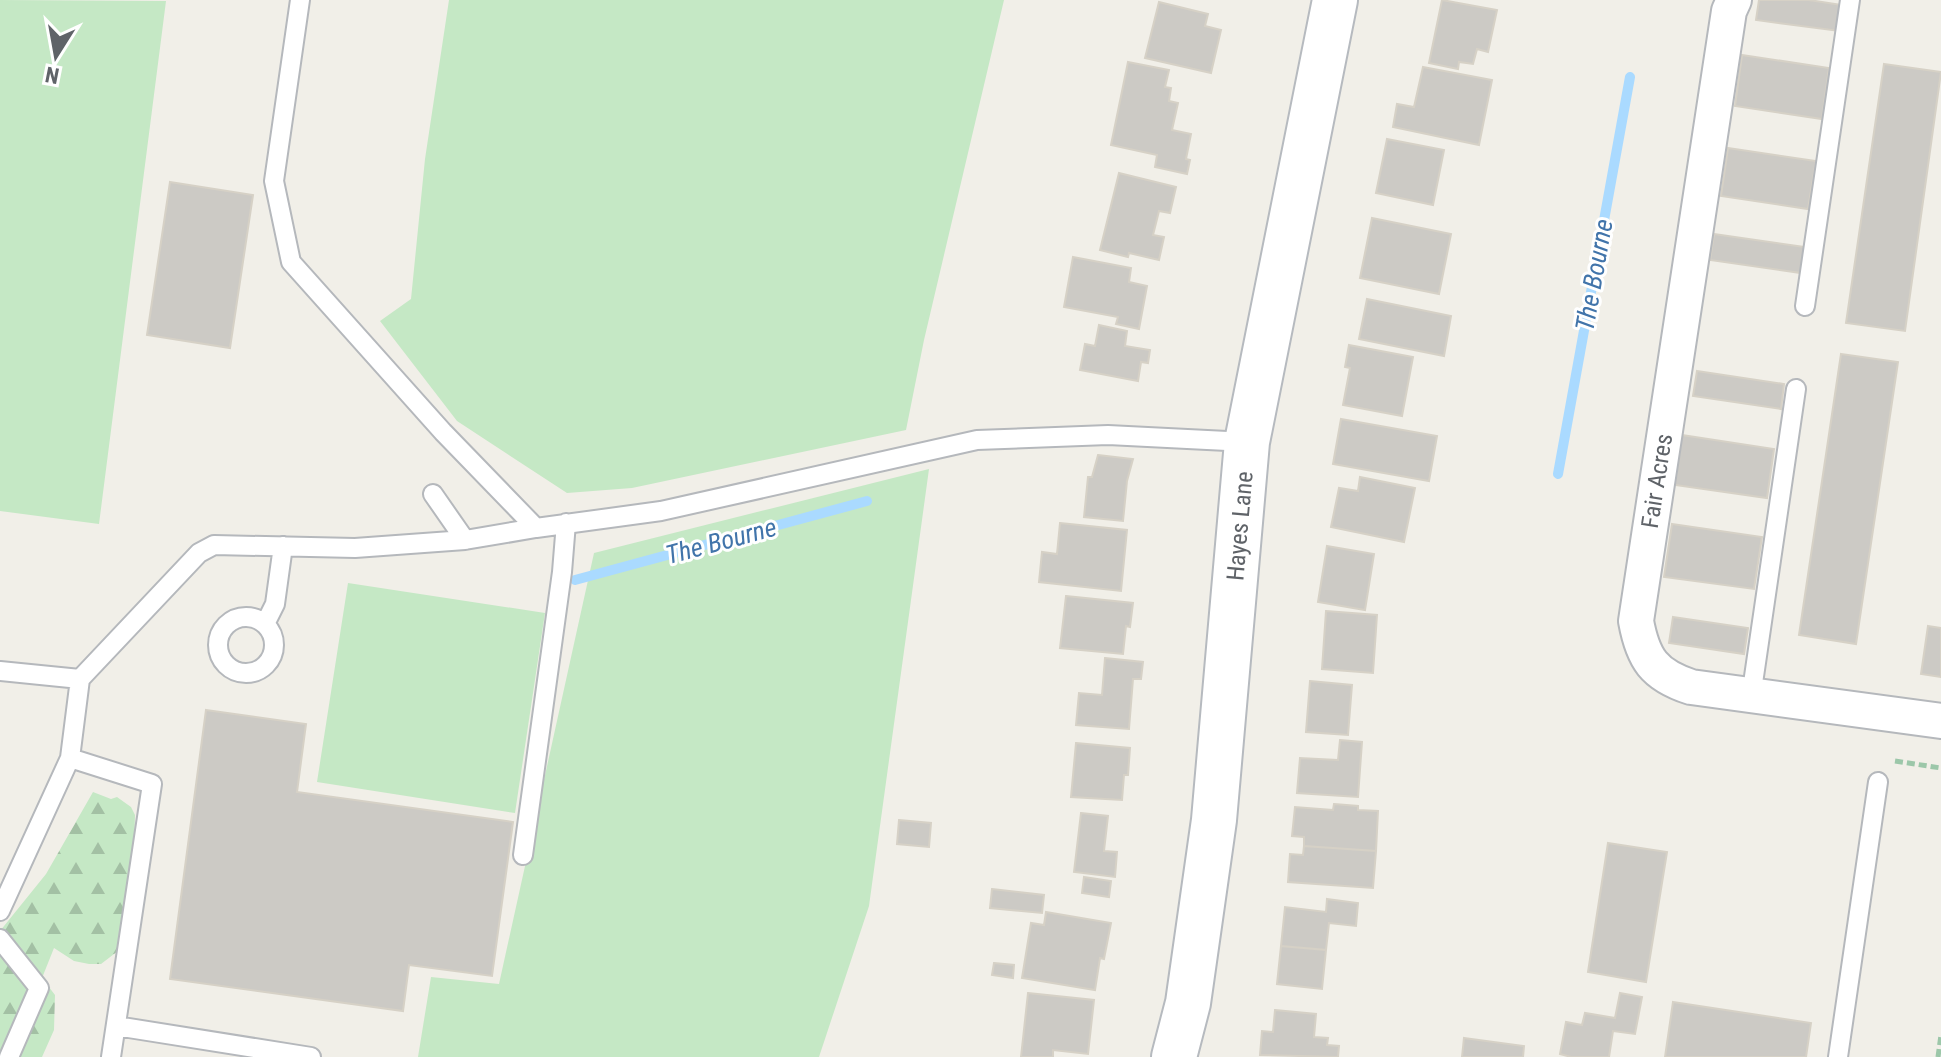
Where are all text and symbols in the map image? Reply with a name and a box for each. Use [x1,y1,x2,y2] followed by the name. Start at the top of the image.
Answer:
[16,16,96,96] north arrow
[43,62,61,89] text: N
[1569,217,1619,333] water label: The Bourne
[1636,432,1678,530] street label: Fair Acres
[1221,470,1259,582] street label: Hayes Lane
[662,512,780,570] water label: The Bourne

